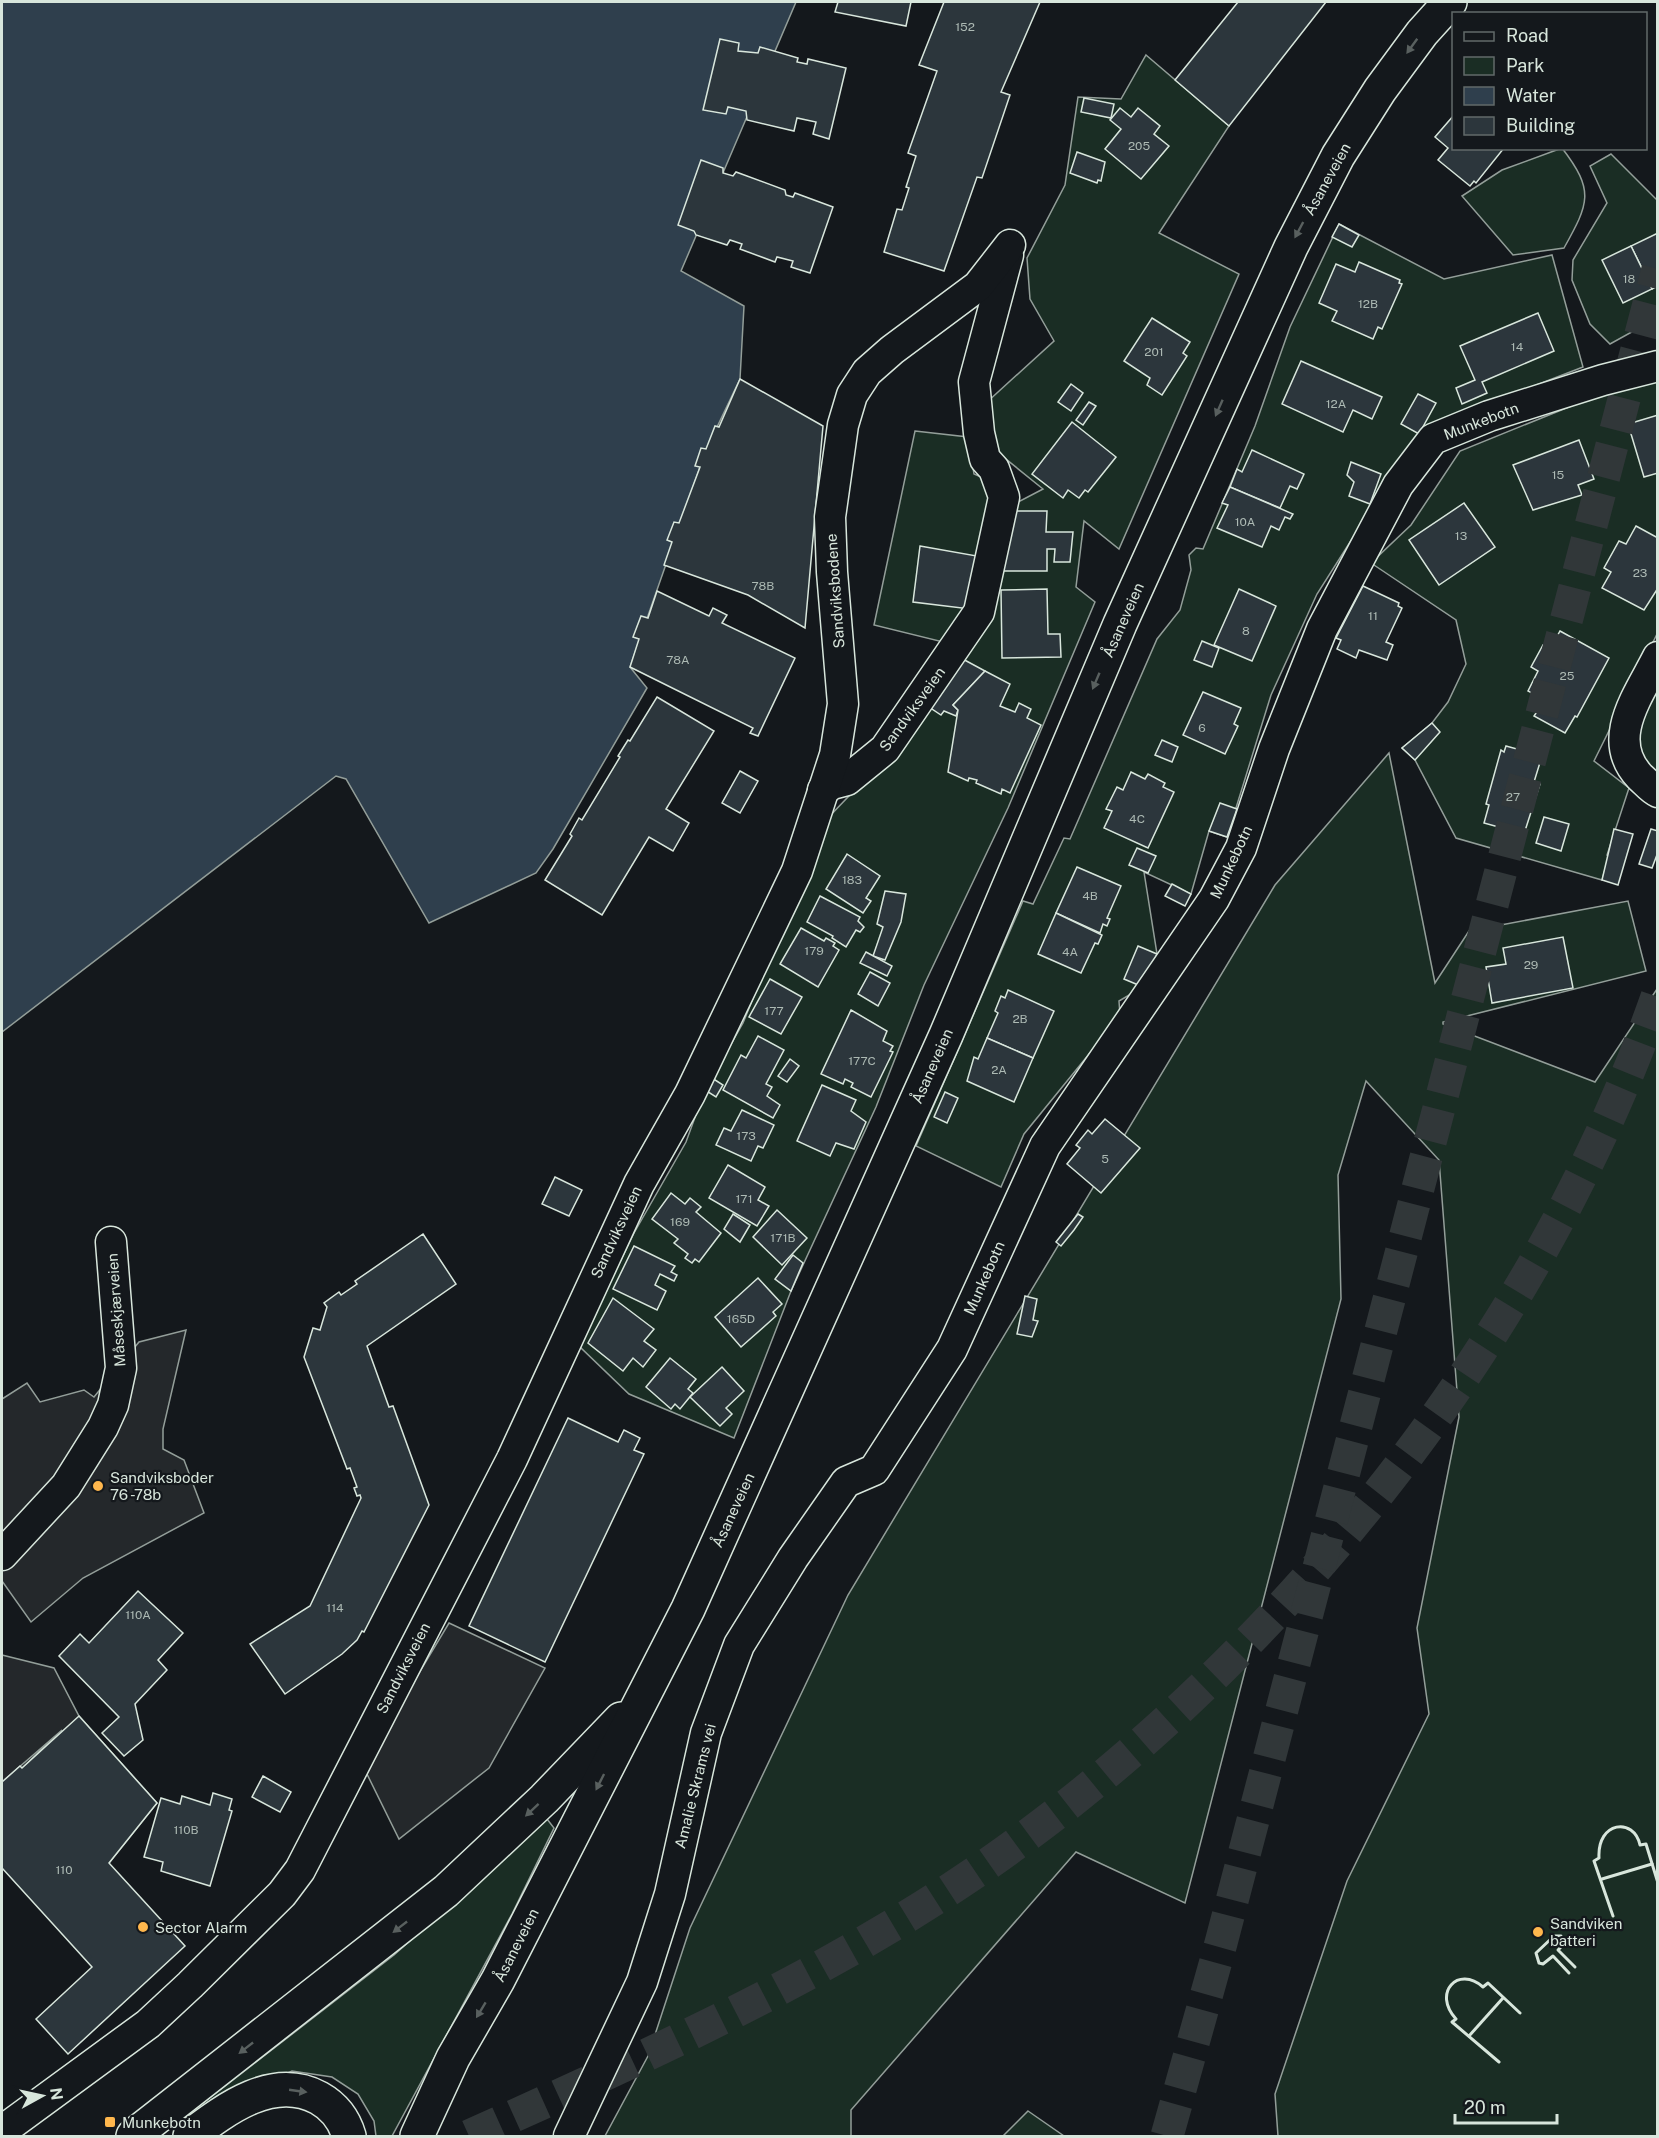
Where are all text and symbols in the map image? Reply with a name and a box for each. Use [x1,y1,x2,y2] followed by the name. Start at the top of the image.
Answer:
[1452,12,1647,150] legend
[955,20,975,34] house number: 152
[1506,25,1549,46] text: Road
[1406,38,1418,54] one-way arrow
[1506,55,1544,76] text: Park
[1506,85,1556,106] text: Water
[1506,115,1575,136] text: Building
[1128,139,1150,153] house number: 205
[1299,139,1354,218] street label: Åsaneveien
[1295,221,1305,239] one-way arrow
[1623,272,1636,286] house number: 18
[1358,297,1378,311] house number: 12B
[1511,340,1524,354] house number: 14
[1144,345,1164,359] house number: 201
[1326,397,1347,411] house number: 12A
[1214,399,1224,417] one-way arrow
[1441,399,1521,443] street label: Munkebotn
[1552,468,1565,482] house number: 15
[1235,515,1256,529] house number: 10A
[1455,529,1467,543] house number: 13
[823,533,847,649] street label: Sandviksbodene
[1633,566,1647,580] house number: 23
[752,579,774,593] house number: 78B
[1098,580,1147,660] street label: Åsaneveien
[1368,609,1378,623] house number: 11
[1242,624,1250,638] house number: 8
[666,653,690,667] house number: 78A
[876,664,948,754] street label: Sandviksveien
[1560,669,1575,683] house number: 25
[1091,673,1101,691] one-way arrow
[1198,721,1206,735] house number: 6
[1506,790,1520,804] house number: 27
[1129,812,1145,826] house number: 4C
[1207,823,1255,901] street label: Munkebotn
[842,873,862,887] house number: 183
[1082,889,1098,903] house number: 4B
[804,944,824,958] house number: 179
[1062,945,1079,959] house number: 4A
[1524,958,1538,972] house number: 29
[764,1004,784,1018] house number: 177
[1012,1012,1028,1026] house number: 2B
[907,1026,956,1106] street label: Åsaneveien
[848,1054,876,1068] house number: 177C
[991,1063,1007,1077] house number: 2A
[736,1129,756,1143] house number: 173
[1101,1152,1109,1166] house number: 5
[587,1183,645,1281] street label: Sandviksveien
[735,1192,753,1206] house number: 171
[670,1215,690,1229] house number: 169
[770,1231,796,1245] house number: 171B
[960,1239,1008,1317] street label: Munkebotn
[104,1253,128,1367] street label: Måseskjærveien
[727,1312,755,1326] house number: 165D
[110,1469,214,1503] place label: Sandviksboder 76 -78b
[707,1470,758,1550] street label: Åsaneveien
[91,1479,105,1493] marker: Sandviksboder 76 -78b
[326,1601,344,1615] house number: 114
[125,1608,151,1622] house number: 110A
[373,1620,433,1716] street label: Sandviksveien
[671,1722,719,1850] street label: Amalie Skrams vei
[595,1773,605,1790] one-way arrow
[525,1803,540,1817] one-way arrow
[173,1823,199,1837] house number: 110B
[55,1863,73,1877] house number: 110
[489,1905,542,1985] street label: Åsaneveien
[1550,1915,1623,1949] place label: Sandviken batteri
[155,1919,247,1936] place label: Sector Alarm
[136,1920,150,1934] marker: Sector Alarm
[392,1920,407,1932] one-way arrow
[1531,1925,1545,1939] marker: Sandviken batteri
[475,2002,486,2018] one-way arrow
[239,2041,254,2053] one-way arrow
[12,2066,72,2126] north arrow
[46,2086,67,2102] text: N
[289,2086,308,2096] one-way arrow
[1455,2087,1557,2125] scale bar
[1464,2097,1506,2118] text: 20 m
[122,2114,201,2131] place label: Munkebotn
[103,2115,117,2129] marker: Munkebotn

